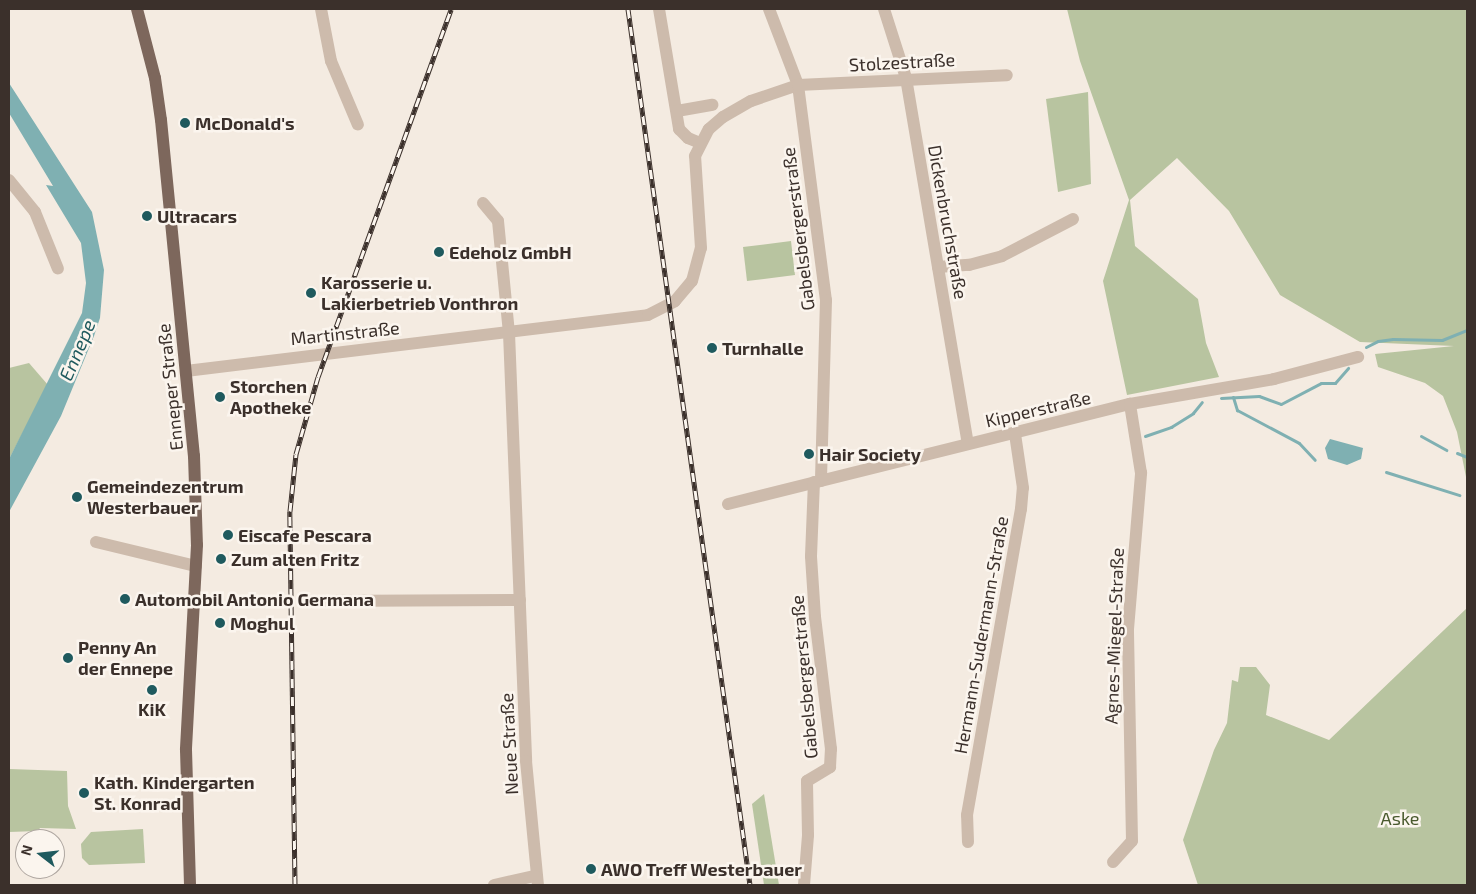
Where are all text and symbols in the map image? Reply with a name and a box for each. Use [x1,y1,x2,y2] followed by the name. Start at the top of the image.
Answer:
[848,48,956,76] street label: Stolzestraße
[195,112,295,134] place label: McDonald's
[179,117,191,129] marker: McDonald's
[924,143,972,301] street label: Dickenbruchstraße
[777,146,819,312] street label: Gabelsbergerstraße
[157,205,237,227] place label: Ultracars
[141,210,153,222] marker: Ultracars
[449,241,572,263] place label: Edeholz GmbH
[433,246,445,258] marker: Edeholz GmbH
[321,272,519,314] place label: Karosserie u. Lakierbetrieb Vonthron
[305,287,317,299] marker: Karosserie u. Lakierbetrieb Vonthron
[54,316,100,384] water label: Ennepe
[289,317,401,349] street label: Martinstraße
[153,322,187,452] street label: Enneper Straße
[722,337,804,359] place label: Turnhalle
[706,342,718,354] marker: Turnhalle
[230,376,311,418] place label: Storchen Apotheke
[983,386,1093,432] street label: Kipperstraße
[214,391,226,403] marker: Storchen Apotheke
[819,443,921,465] place label: Hair Society
[803,448,815,460] marker: Hair Society
[87,476,244,518] place label: Gemeindezentrum Westerbauer
[71,491,83,503] marker: Gemeindezentrum Westerbauer
[949,514,1013,756] street label: Hermann-Sudermann-Straße
[238,524,372,546] place label: Eiscafe Pescara
[222,529,234,541] marker: Eiscafe Pescara
[1100,547,1128,725] street label: Agnes-Miegel-Straße
[231,548,359,570] place label: Zum alten Fritz
[215,553,227,565] marker: Zum alten Fritz
[135,588,375,610] place label: Automobil Antonio Germana
[119,593,131,605] marker: Automobil Antonio Germana
[786,594,822,760] street label: Gabelsbergerstraße
[230,612,295,634] place label: Moghul
[214,617,226,629] marker: Moghul
[78,637,174,680] place label: Penny An der Ennepe
[62,652,74,664] marker: Penny An der Ennepe
[146,684,158,696] marker: KiK
[496,692,522,796] street label: Neue Straße
[138,698,166,720] place label: KiK
[94,772,255,814] place label: Kath. Kindergarten St. Konrad
[78,787,90,799] marker: Kath. Kindergarten St. Konrad
[1381,807,1419,829] park label: Aske
[15,829,65,879] north arrow
[16,843,36,857] text: N
[601,858,802,880] place label: AWO Treff Westerbauer
[585,863,597,875] marker: AWO Treff Westerbauer

